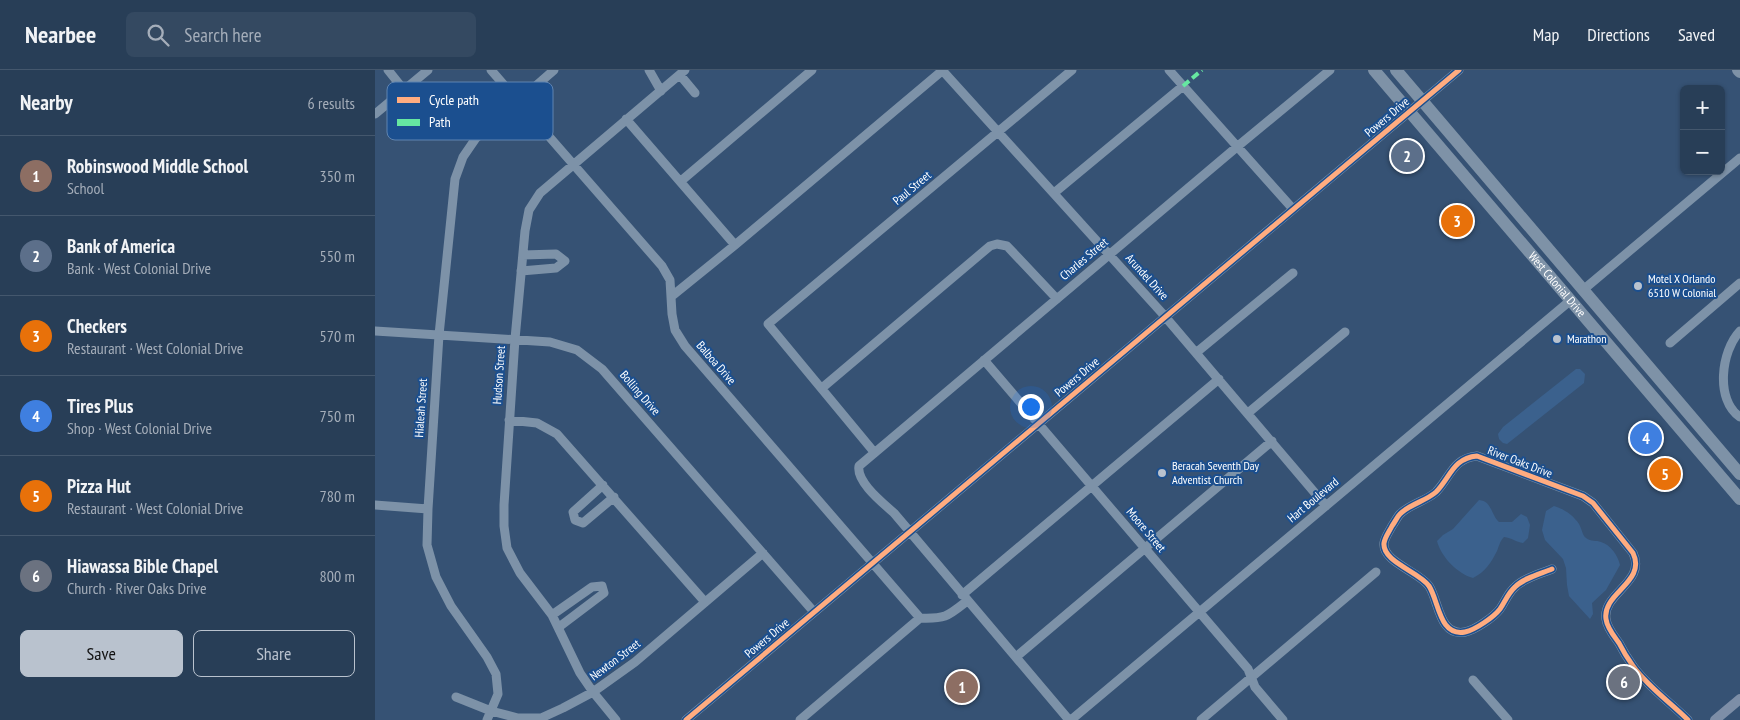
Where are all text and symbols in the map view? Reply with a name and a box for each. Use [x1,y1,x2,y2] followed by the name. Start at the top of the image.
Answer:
[126,12,476,57] search box
[25,19,96,50] text: Nearbee
[144,21,172,49] icon: search
[184,23,262,47] text: Search here
[1533,23,1559,46] text: Map
[1587,23,1650,46] text: Directions
[1678,23,1715,46] text: Saved
[387,82,553,140] legend
[1680,85,1725,175] map controls
[1680,85,1725,130] button: +
[20,89,73,116] text: Nearby
[429,91,479,109] text: Cycle path
[308,93,355,113] text: 6 results
[1361,94,1412,140] street label: Powers Drive
[429,113,451,131] text: Path
[1680,130,1725,175] button: −
[1391,137,1423,175] pin: 2
[67,154,248,178] text: Robinswood Middle School
[32,166,40,186] text: 1
[320,166,355,186] text: 350 m
[890,167,934,208] street label: Paul Street
[67,178,104,198] text: School
[1441,202,1473,240] pin: 3
[67,234,175,258] text: Bank of America
[1057,234,1111,283] street label: Charles Street
[32,246,40,266] text: 2
[320,246,355,266] text: 550 m
[1525,249,1589,320] street label: West Colonial Drive
[1123,251,1172,303] street label: Arundel Drive
[67,258,211,278] text: Bank · West Colonial Drive
[1648,271,1716,300] place label: Motel X Orlando 6510 W Colonial
[1632,280,1644,292] marker: Motel X Orlando 6510 W Colonial
[67,314,127,338] text: Checkers
[32,326,40,346] text: 3
[320,326,355,346] text: 570 m
[1567,331,1607,346] place label: Marathon
[1551,333,1563,345] marker: Marathon
[67,338,243,358] text: Restaurant · West Colonial Drive
[693,338,739,388] street label: Balboa Drive
[489,344,508,405] street label: Hudson Street
[1051,354,1102,400] street label: Powers Drive
[617,367,664,418] street label: Bolling Drive
[411,377,430,438] street label: Hialeah Street
[67,394,133,418] text: Tires Plus
[1018,394,1044,420] your location
[32,406,40,426] text: 4
[320,406,355,426] text: 750 m
[67,418,212,438] text: Shop · West Colonial Drive
[1630,419,1662,457] pin: 4
[1486,442,1555,481] street label: River Oaks Drive
[1649,455,1681,493] pin: 5
[1172,458,1260,487] place label: Beracah Seventh Day Adventist Church
[1156,467,1168,479] marker: Beracah Seventh Day Adventist Church
[67,474,131,498] text: Pizza Hut
[1284,474,1341,525] street label: Hart Boulevard
[32,486,40,506] text: 5
[320,486,355,506] text: 780 m
[67,498,243,518] text: Restaurant · West Colonial Drive
[1123,504,1170,556] street label: Moore Street
[67,554,218,578] text: Hiawassa Bible Chapel
[32,566,40,586] text: 6
[320,566,355,586] text: 800 m
[67,578,207,598] text: Church · River Oaks Drive
[741,615,792,661] street label: Powers Drive
[20,630,183,677] button: Save
[193,630,355,677] button: Share
[586,635,644,683] street label: Newton Street
[1608,663,1640,701] pin: 6
[946,668,978,706] pin: 1

